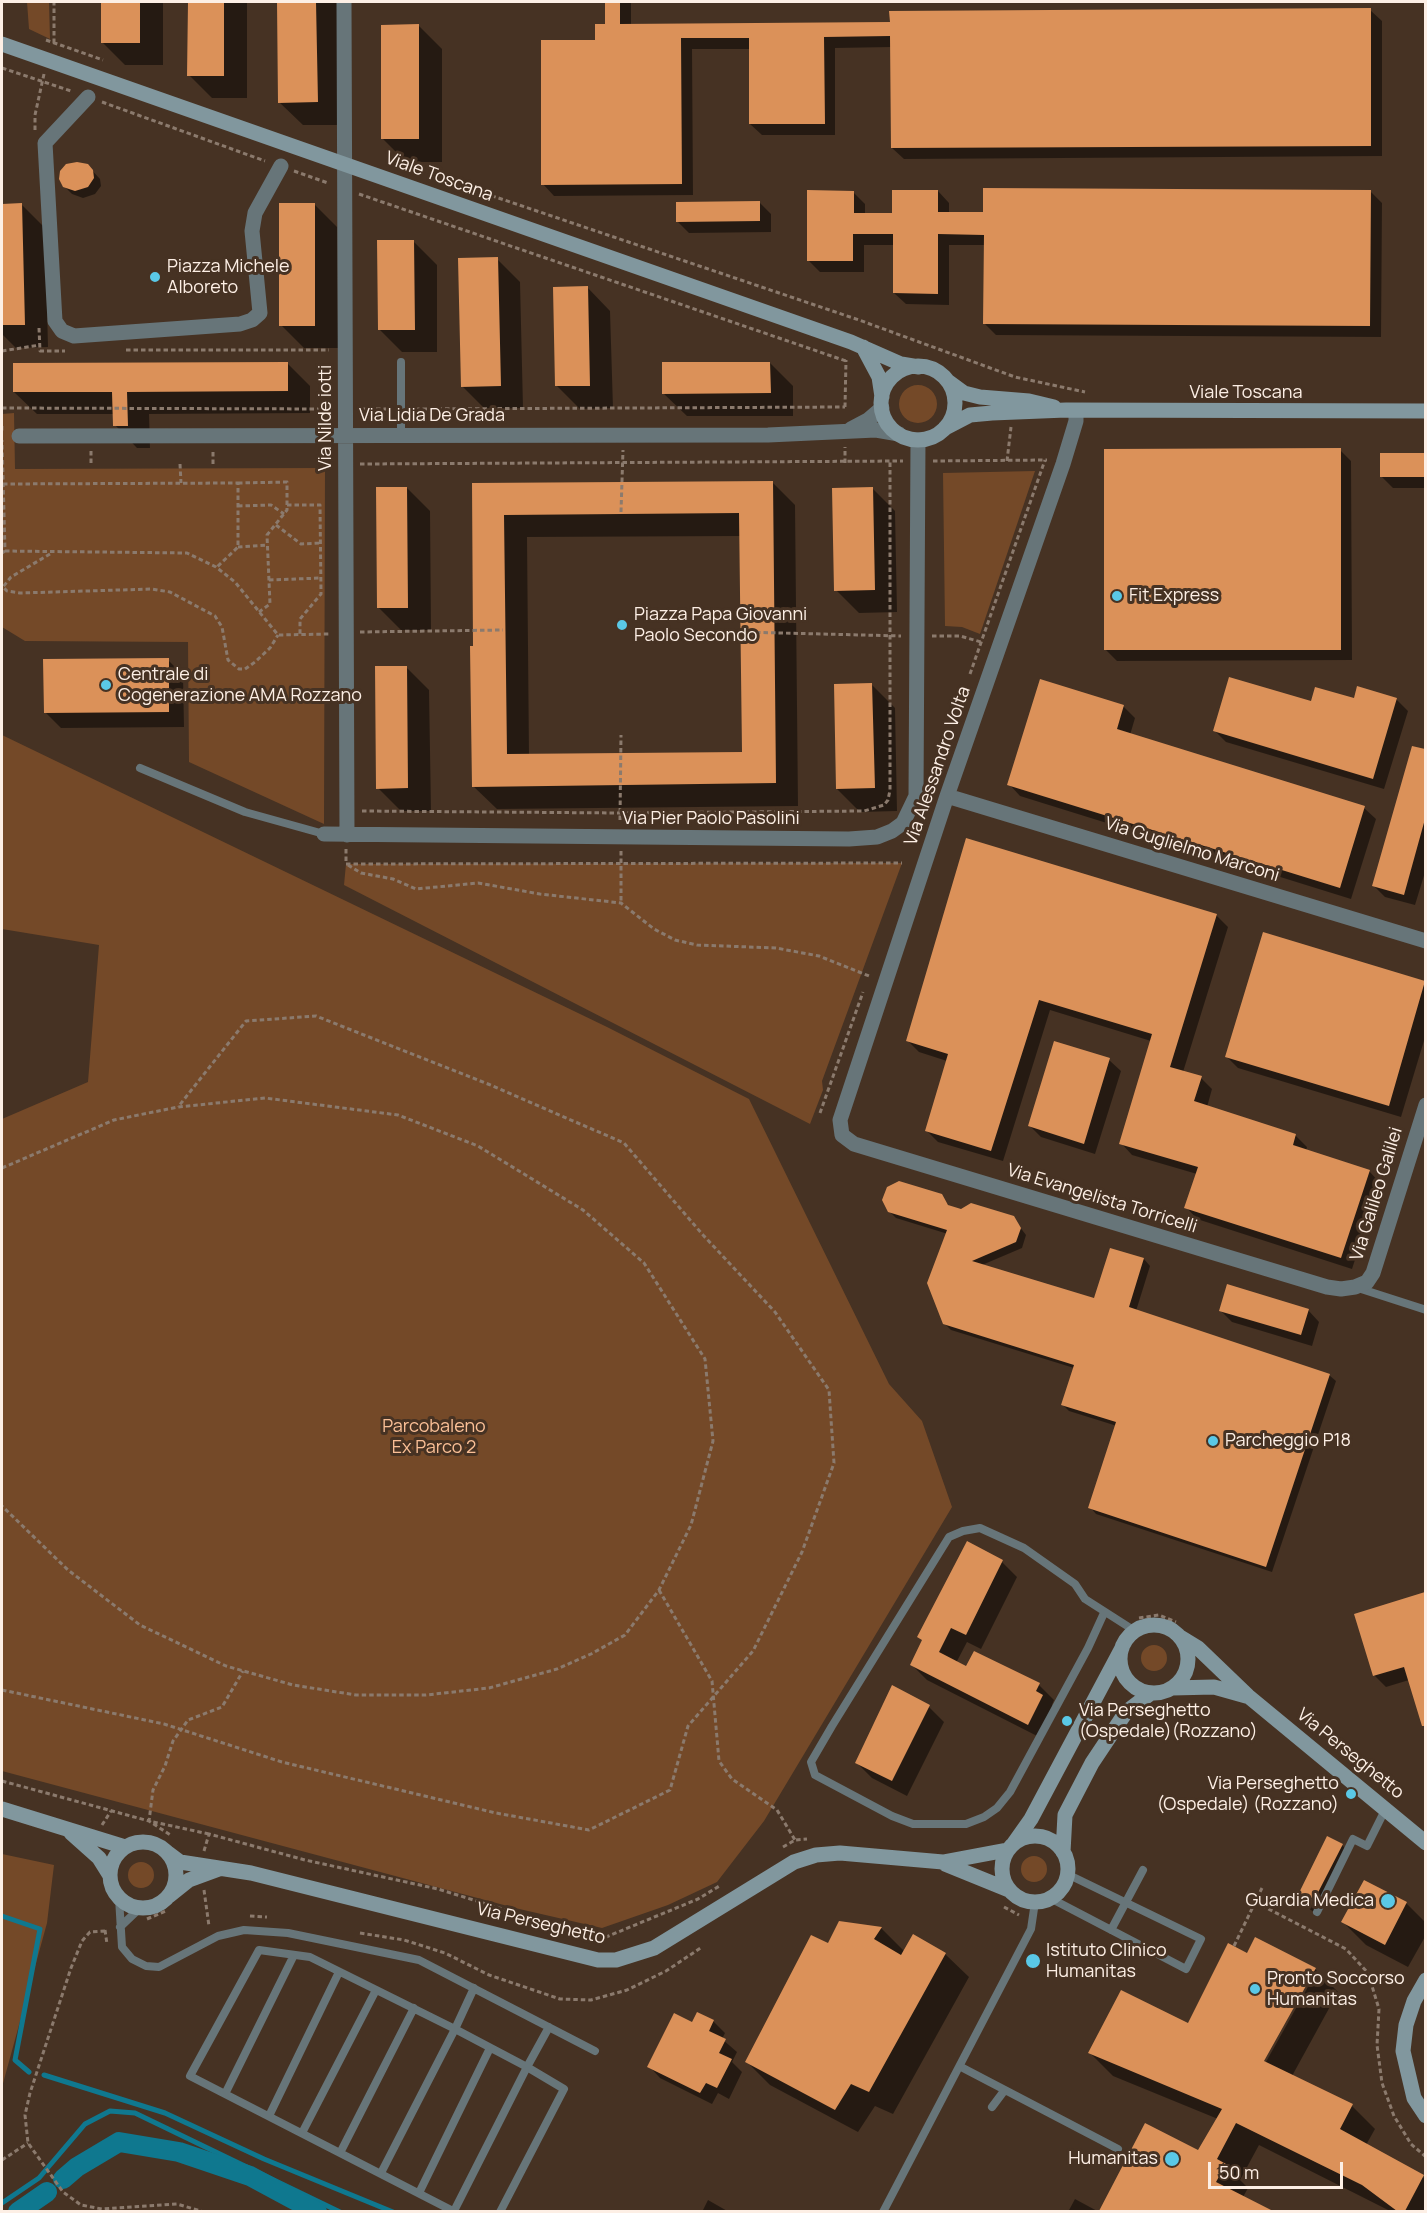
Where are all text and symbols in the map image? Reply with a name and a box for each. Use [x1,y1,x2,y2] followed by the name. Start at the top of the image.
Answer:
[382,148,496,206] street label: Viale Toscana
[167,256,289,298] place label: Piazza Michele Alboreto
[148,270,162,284] marker: Piazza Michele Alboreto
[315,365,337,471] street label: Via Nilde iotti
[1190,382,1302,404] street label: Viale Toscana
[359,405,505,427] street label: Via Lidia De Grada
[1129,585,1219,607] place label: Fit Express
[1110,589,1124,603] marker: Fit Express
[634,604,807,646] place label: Piazza Papa Giovanni Paolo Secondo
[615,618,629,632] marker: Piazza Papa Giovanni Paolo Secondo
[118,664,362,706] place label: Centrale di Cogenerazione AMA Rozzano
[99,678,113,692] marker: Centrale di Cogenerazione AMA Rozzano
[901,684,975,848] street label: Via Alessandro Volta
[622,808,800,830] street label: Via Pier Paolo Pasolini
[1102,813,1282,887] street label: Via Guglielmo Marconi
[1346,1125,1408,1263] street label: Via Galileo Galilei
[1004,1160,1200,1238] street label: Via Evangelista Torricelli
[382,1416,486,1458] park label: Parcobaleno Ex Parco 2
[1225,1430,1351,1452] place label: Parcheggio P18
[1206,1434,1220,1448] marker: Parcheggio P18
[1079,1700,1258,1742] place label: Via Perseghetto (Ospedale)(Rozzano)
[1292,1704,1408,1804] street label: Via Perseghetto
[1060,1714,1074,1728] marker: Via Perseghetto (Ospedale)(Rozzano)
[1157,1773,1339,1816] place label: Via Perseghetto (Ospedale) (Rozzano)
[1344,1787,1358,1801] marker: Via Perseghetto (Ospedale) (Rozzano)
[1245,1890,1374,1912] place label: Guardia Medica
[1379,1892,1397,1910] marker: Guardia Medica
[474,1899,608,1949] street label: Via Perseghetto
[1046,1940,1167,1982] place label: Istituto Clinico Humanitas
[1024,1952,1042,1970] marker: Istituto Clinico Humanitas
[1267,1968,1405,2010] place label: Pronto Soccorso Humanitas
[1248,1982,1262,1996] marker: Pronto Soccorso Humanitas
[1068,2148,1158,2170] place label: Humanitas
[1163,2150,1181,2168] marker: Humanitas
[1211,2150,1346,2188] scale bar
[1219,2160,1259,2184] text: 50 m

